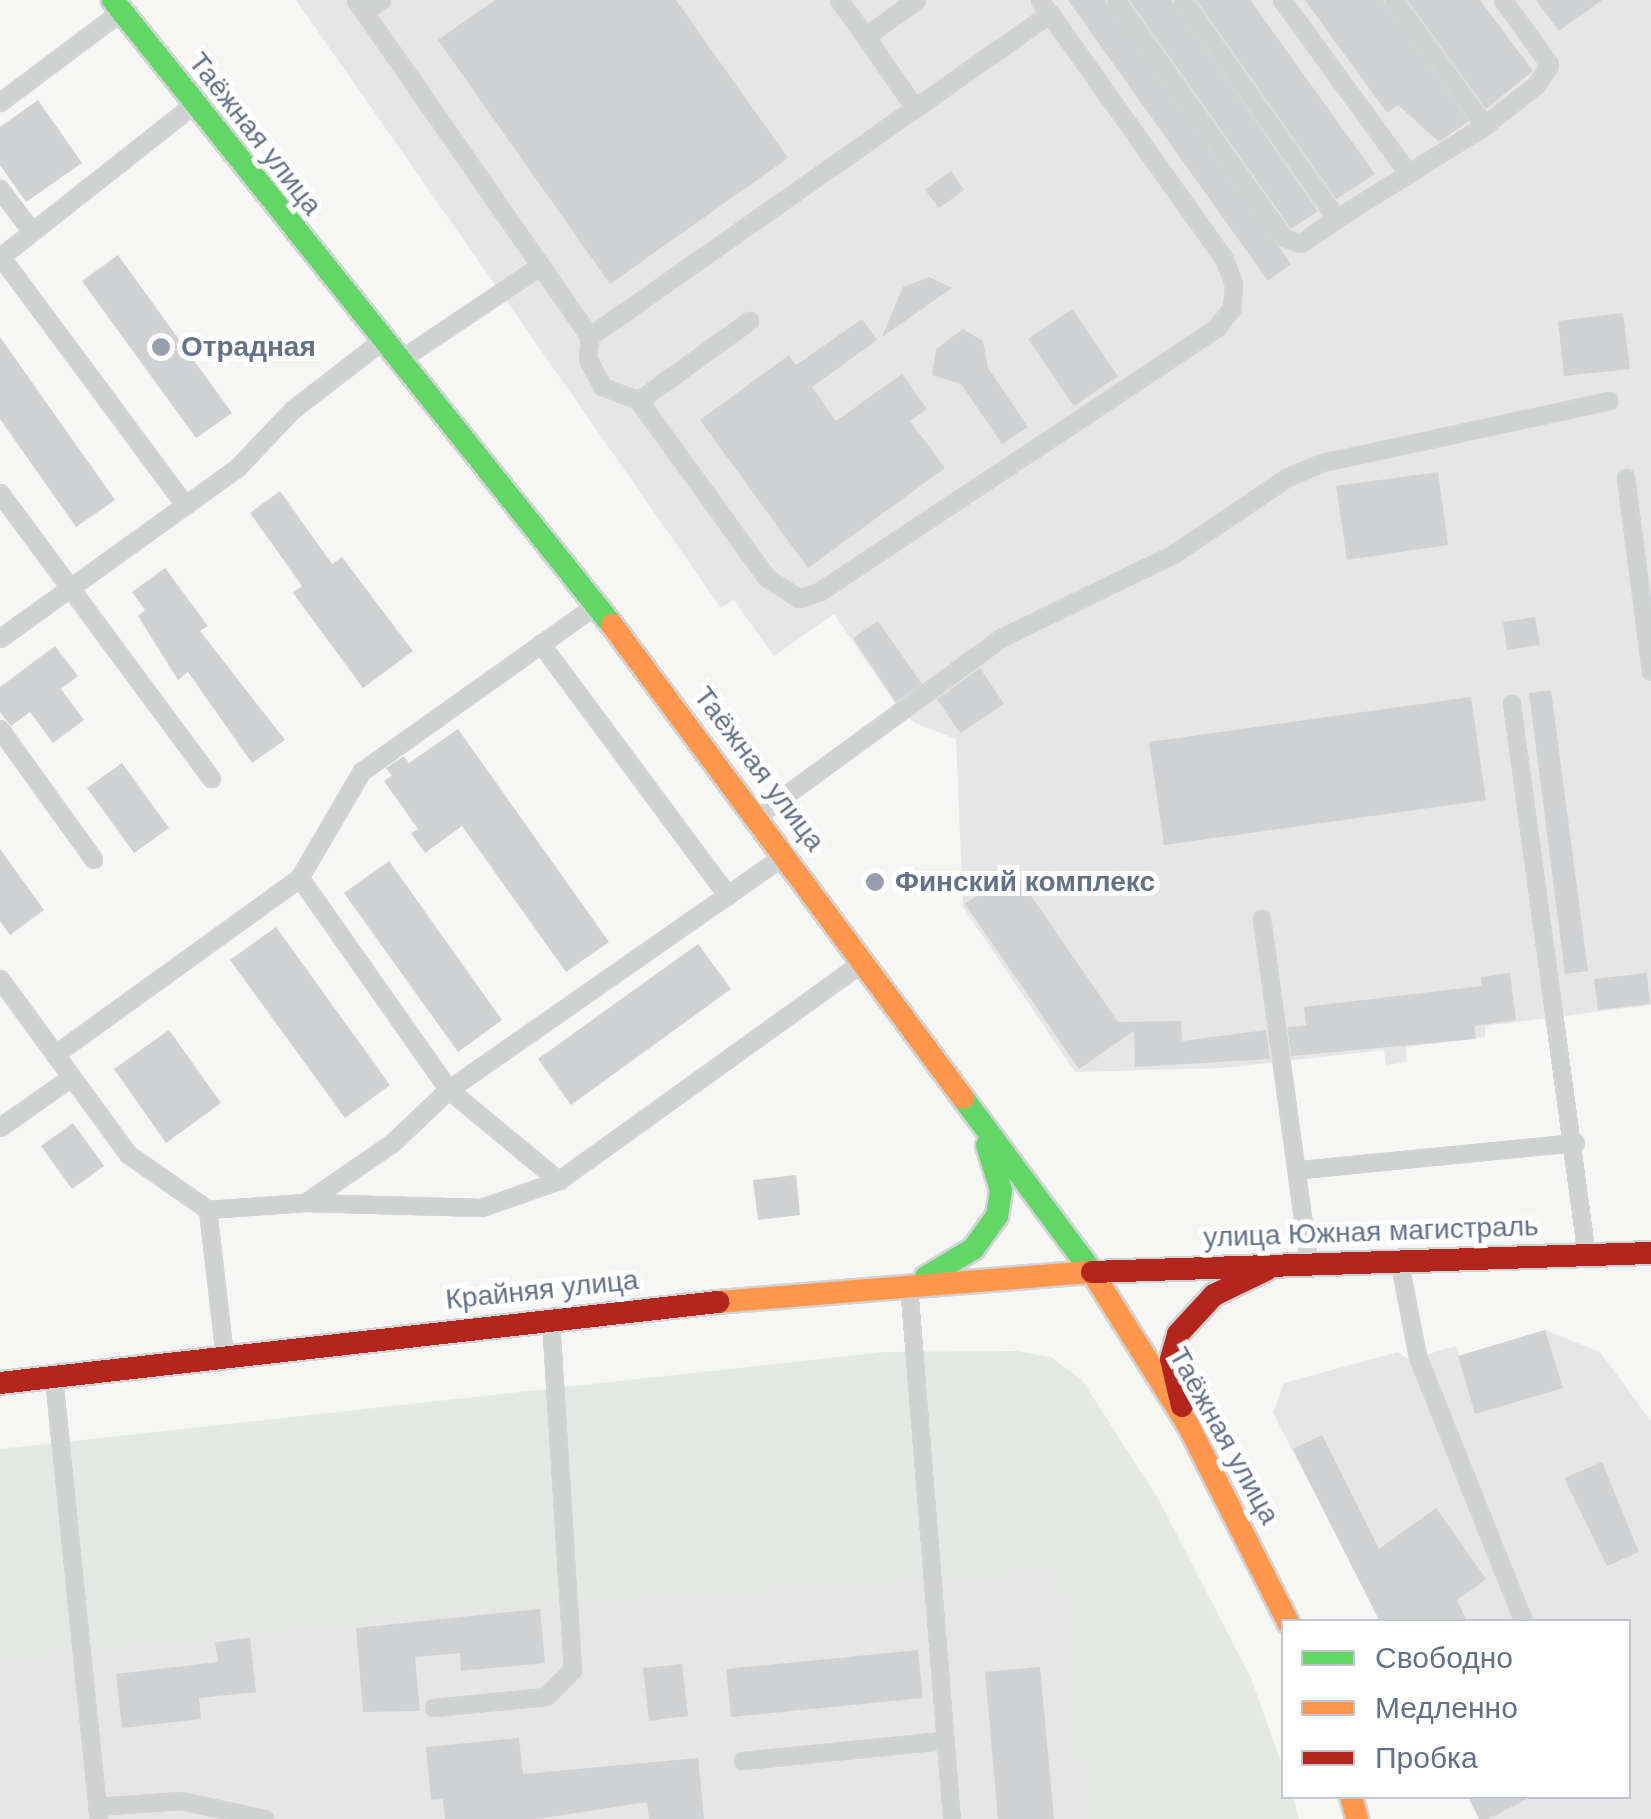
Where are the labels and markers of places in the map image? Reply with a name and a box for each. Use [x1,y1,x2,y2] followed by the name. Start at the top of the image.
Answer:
[181,330,316,364] place label: Отрадная
[150,336,172,358] marker: Отрадная
[895,865,1155,899] place label: Финский комплекс
[864,871,886,893] marker: Финский комплекс

